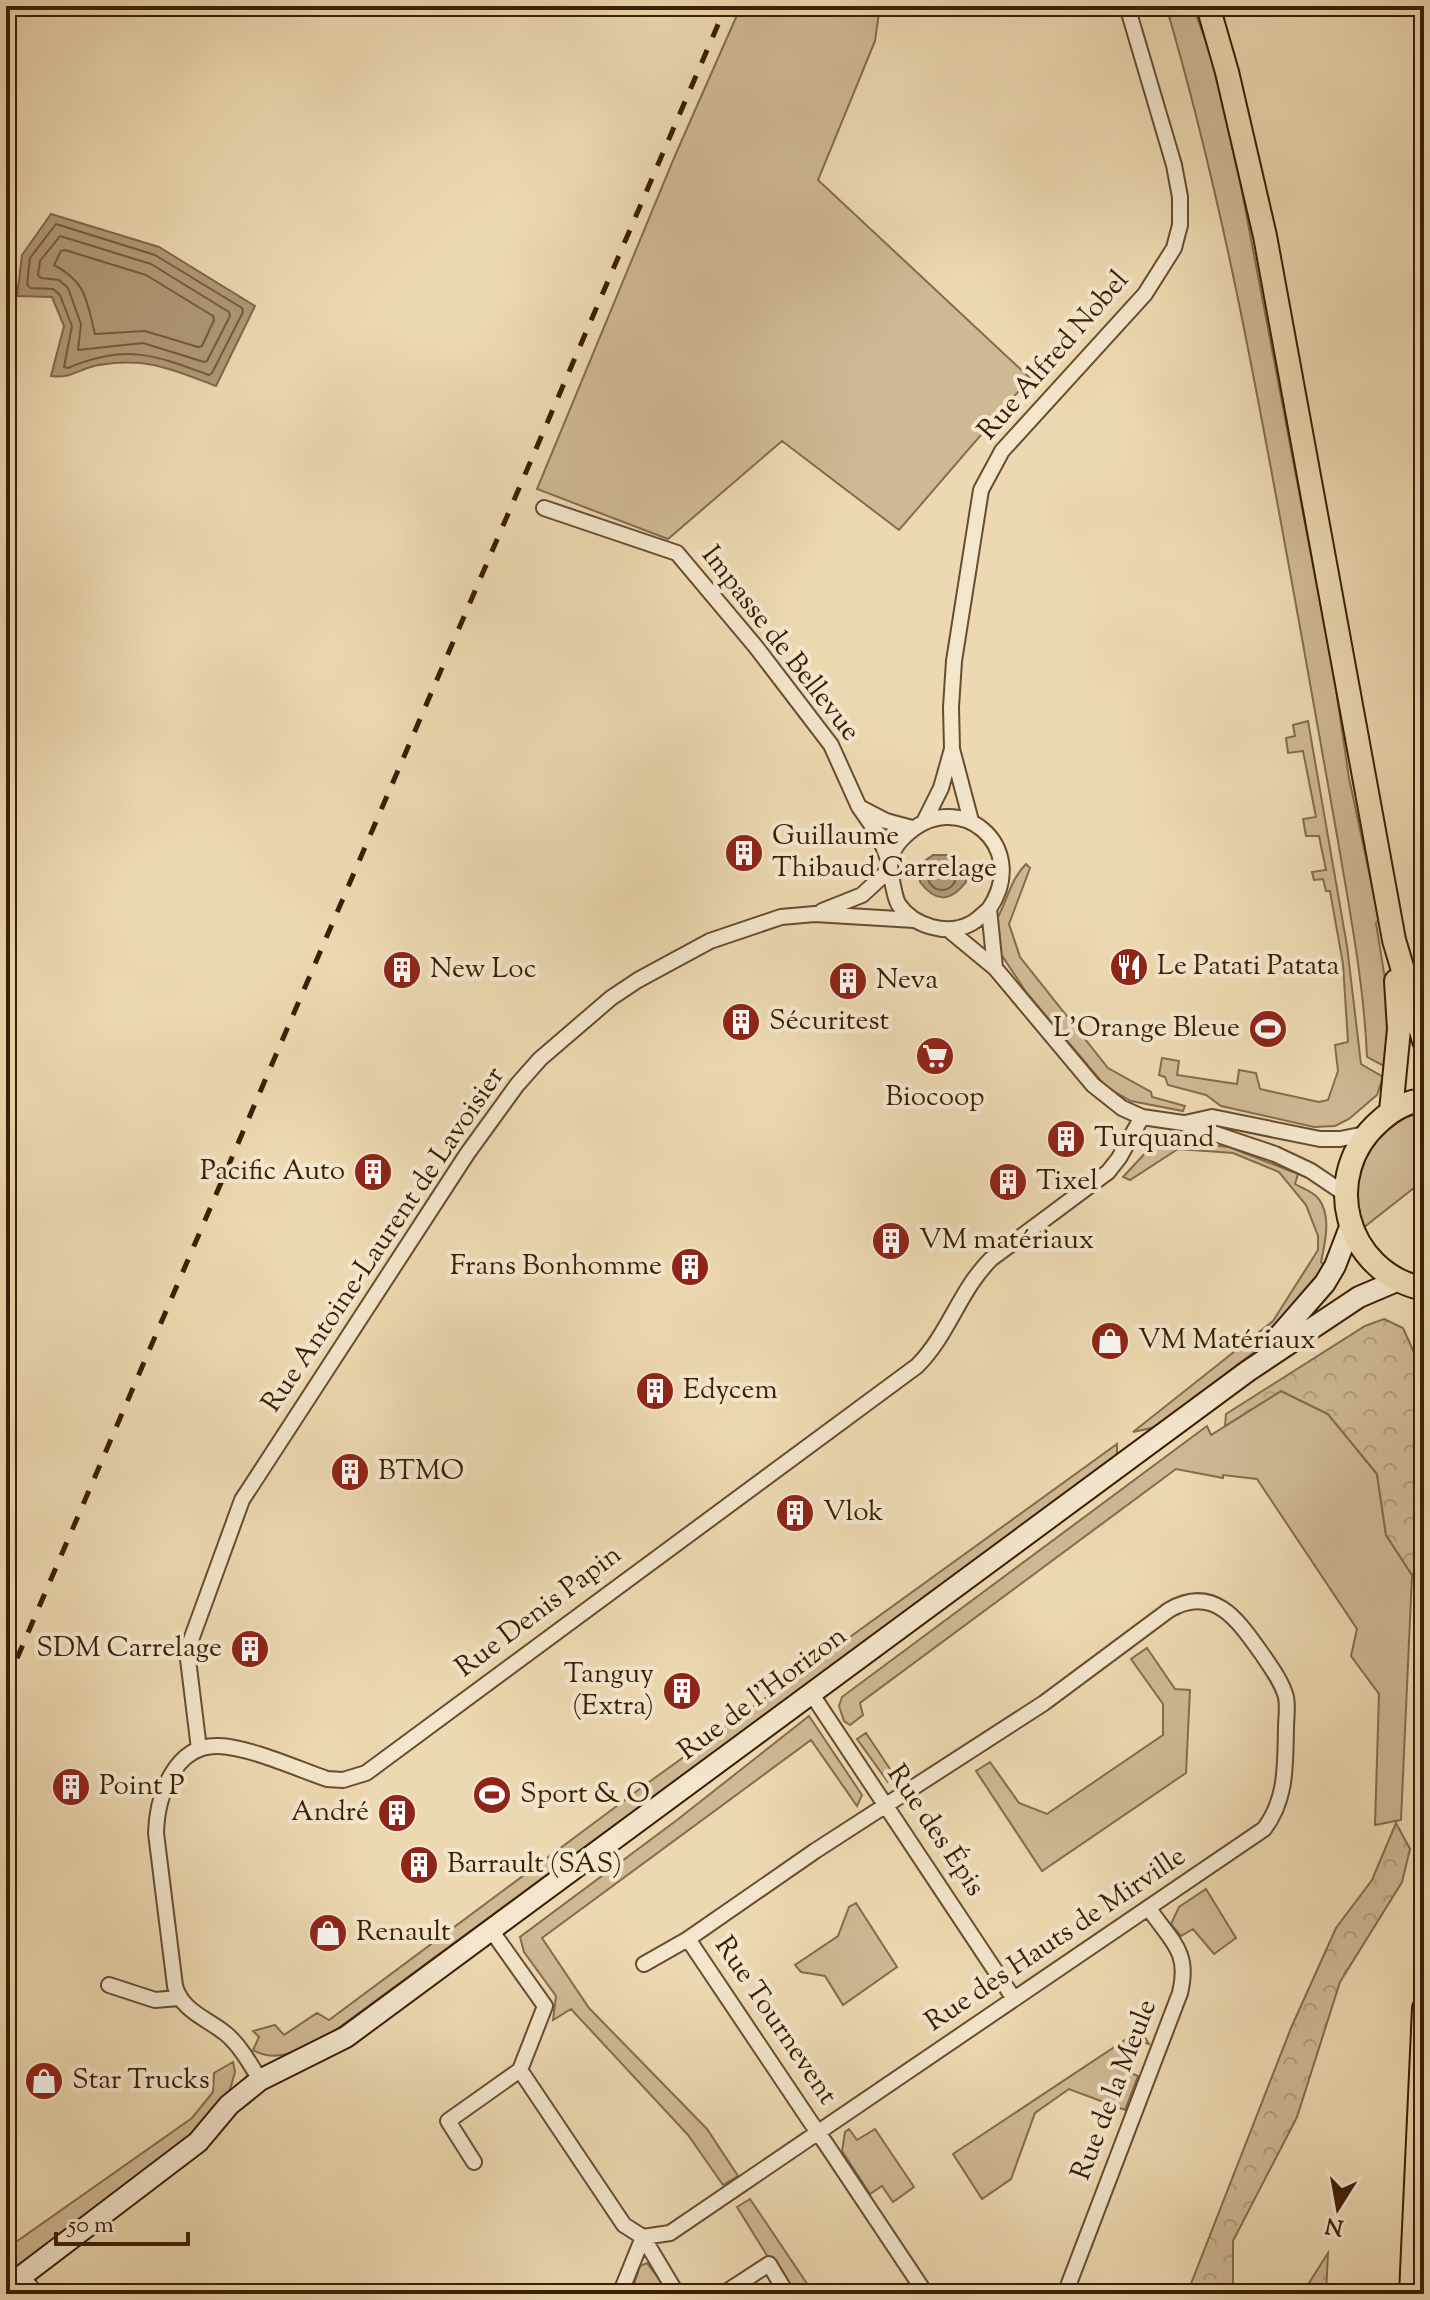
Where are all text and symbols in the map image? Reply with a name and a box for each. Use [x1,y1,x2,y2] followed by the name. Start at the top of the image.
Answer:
[969,262,1139,449] street label: Rue Alfred Nobel
[691,538,869,750] street label: Impasse de Bellevue
[772,817,997,889] place label: Guillaume Thibaud Carrelage
[723,832,765,874] building icon: Guillaume Thibaud Carrelage
[1108,946,1150,988] restaurant icon: Le Patati Patata
[1157,947,1339,987] place label: Le Patati Patata
[381,949,423,991] building icon: New Loc
[430,950,536,990] place label: New Loc
[827,960,869,1002] building icon: Neva
[876,961,938,1001] place label: Neva
[720,1001,762,1043] building icon: Sécuritest
[769,1002,889,1042] place label: Sécuritest
[1247,1008,1289,1050] sports icon: L'Orange Bleue
[1053,1009,1240,1049] place label: L'Orange Bleue
[914,1035,956,1077] supermarket icon: Biocoop
[253,1059,515,1421] street label: Rue Antoine-Laurent de Lavoisier
[885,1078,985,1118] place label: Biocoop
[1045,1118,1087,1160] building icon: Turquand
[1094,1119,1215,1159] place label: Turquand
[352,1151,394,1193] building icon: Pacific Auto
[200,1152,345,1192] place label: Pacific Auto
[987,1161,1029,1203] building icon: Tixel
[1036,1162,1098,1202] place label: Tixel
[870,1220,912,1262] building icon: VM matériaux
[919,1221,1094,1261] place label: VM matériaux
[669,1246,711,1288] building icon: Frans Bonhomme
[450,1247,662,1287] place label: Frans Bonhomme
[1089,1320,1131,1362] shop icon: VM Matériaux
[1138,1321,1316,1361] place label: VM Matériaux
[634,1370,676,1412] building icon: Edycem
[683,1371,778,1411] place label: Edycem
[329,1451,371,1493] building icon: BTMO
[378,1452,464,1492] place label: BTMO
[774,1492,816,1534] building icon: Vlok
[823,1493,884,1533] place label: Vlok
[447,1536,631,1688] street label: Rue Denis Papin
[670,1617,856,1771] street label: Rue de l'Horizon
[229,1628,271,1670] building icon: SDM Carrelage
[36,1629,222,1669] place label: SDM Carrelage
[564,1655,654,1727] place label: Tanguy (Extra)
[661,1670,703,1712] building icon: Tanguy (Extra)
[876,1757,994,1905] street label: Rue des Épis
[50,1766,92,1808] building icon: Point P
[99,1767,184,1807] place label: Point P
[471,1774,513,1816] sports icon: Sport & O
[520,1775,650,1815] place label: Sport & O
[376,1792,418,1834] building icon: André
[291,1793,369,1833] place label: André
[918,1838,1194,2042] street label: Rue des Hauts de Mirville
[398,1844,440,1886] building icon: Barrault (SAS)
[447,1845,622,1885] place label: Barrault (SAS)
[307,1912,349,1954] shop icon: Renault
[356,1913,451,1953] place label: Renault
[704,1929,846,2113] street label: Rue Tournevent
[1062,1994,1168,2186] street label: Rue de la Meule
[23,2060,65,2102] shop icon: Star Trucks
[72,2061,210,2101] place label: Star Trucks
[1298,2168,1378,2248] north arrow
[56,2196,188,2246] scale bar
[1323,2207,1346,2242] text: N
[66,2209,114,2243] text: 50 m

